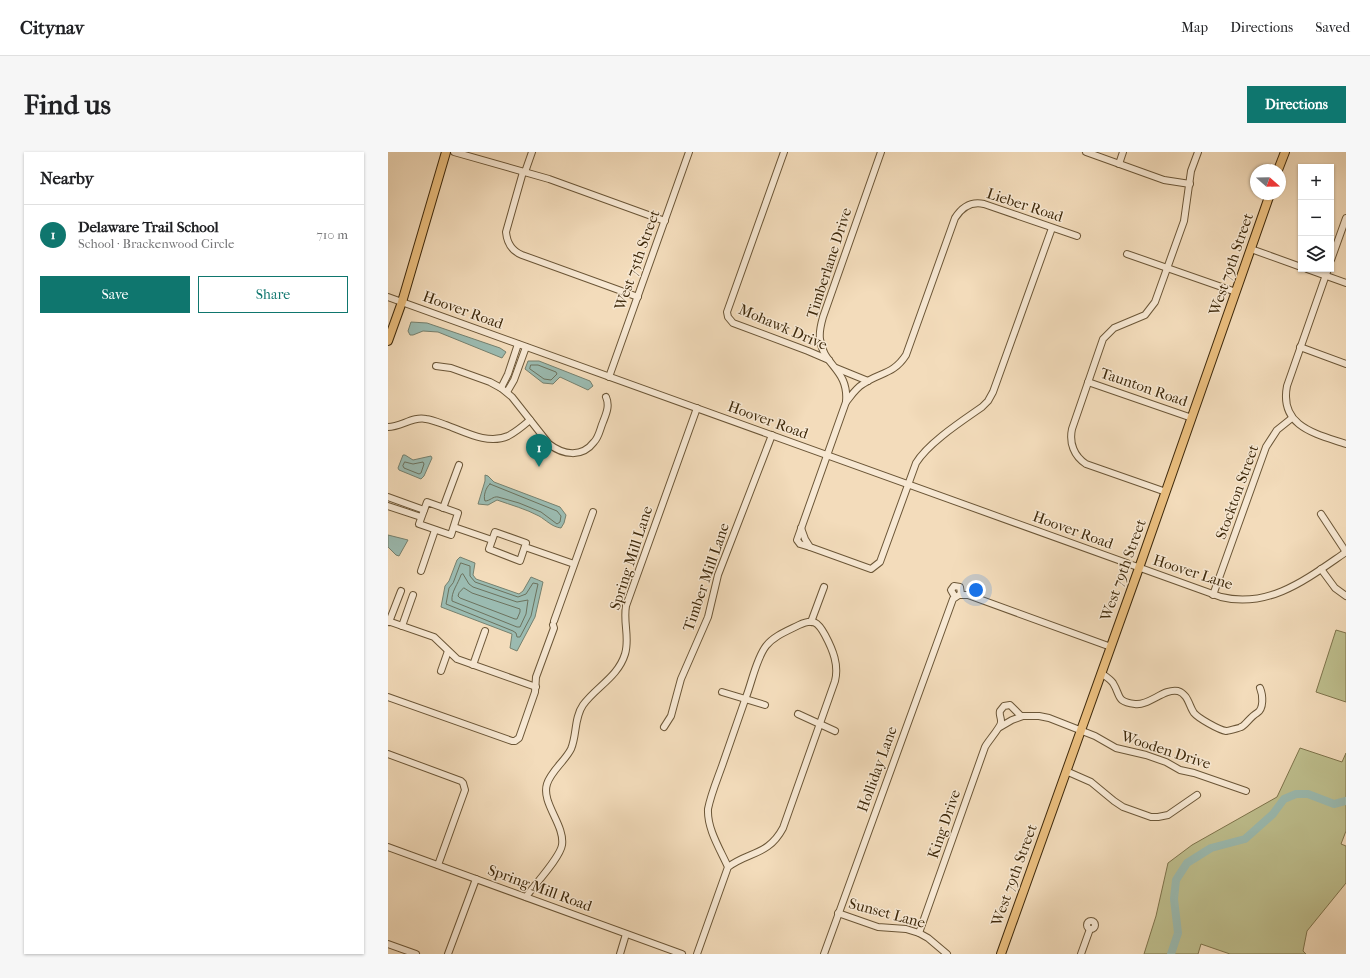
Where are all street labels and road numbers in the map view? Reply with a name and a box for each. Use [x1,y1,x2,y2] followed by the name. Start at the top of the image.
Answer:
[985,184,1066,226] street label: Lieber Road
[803,205,856,321] street label: Timberlane Drive
[610,207,664,314] street label: West 75th Street
[1205,210,1257,318] street label: West 79th Street
[420,287,506,333] street label: Hoover Road
[736,300,831,354] street label: Mohawk Drive
[1098,364,1191,411] street label: Taunton Road
[725,397,811,443] street label: Hoover Road
[1212,442,1263,542] street label: Stockton Street
[606,503,656,612] street label: Spring Mill Lane
[1030,507,1116,553] street label: Hoover Road
[1096,516,1150,624] street label: West 79th Street
[679,520,733,633] street label: Timber Mill Lane
[1151,551,1236,594] street label: Hoover Lane
[853,723,901,814] street label: Holliday Lane
[1118,727,1214,773] street label: Wooden Drive
[924,787,964,861] street label: King Drive
[987,821,1041,929] street label: West 79th Street
[485,861,595,915] street label: Spring Mill Road
[847,894,928,932] street label: Sunset Lane

